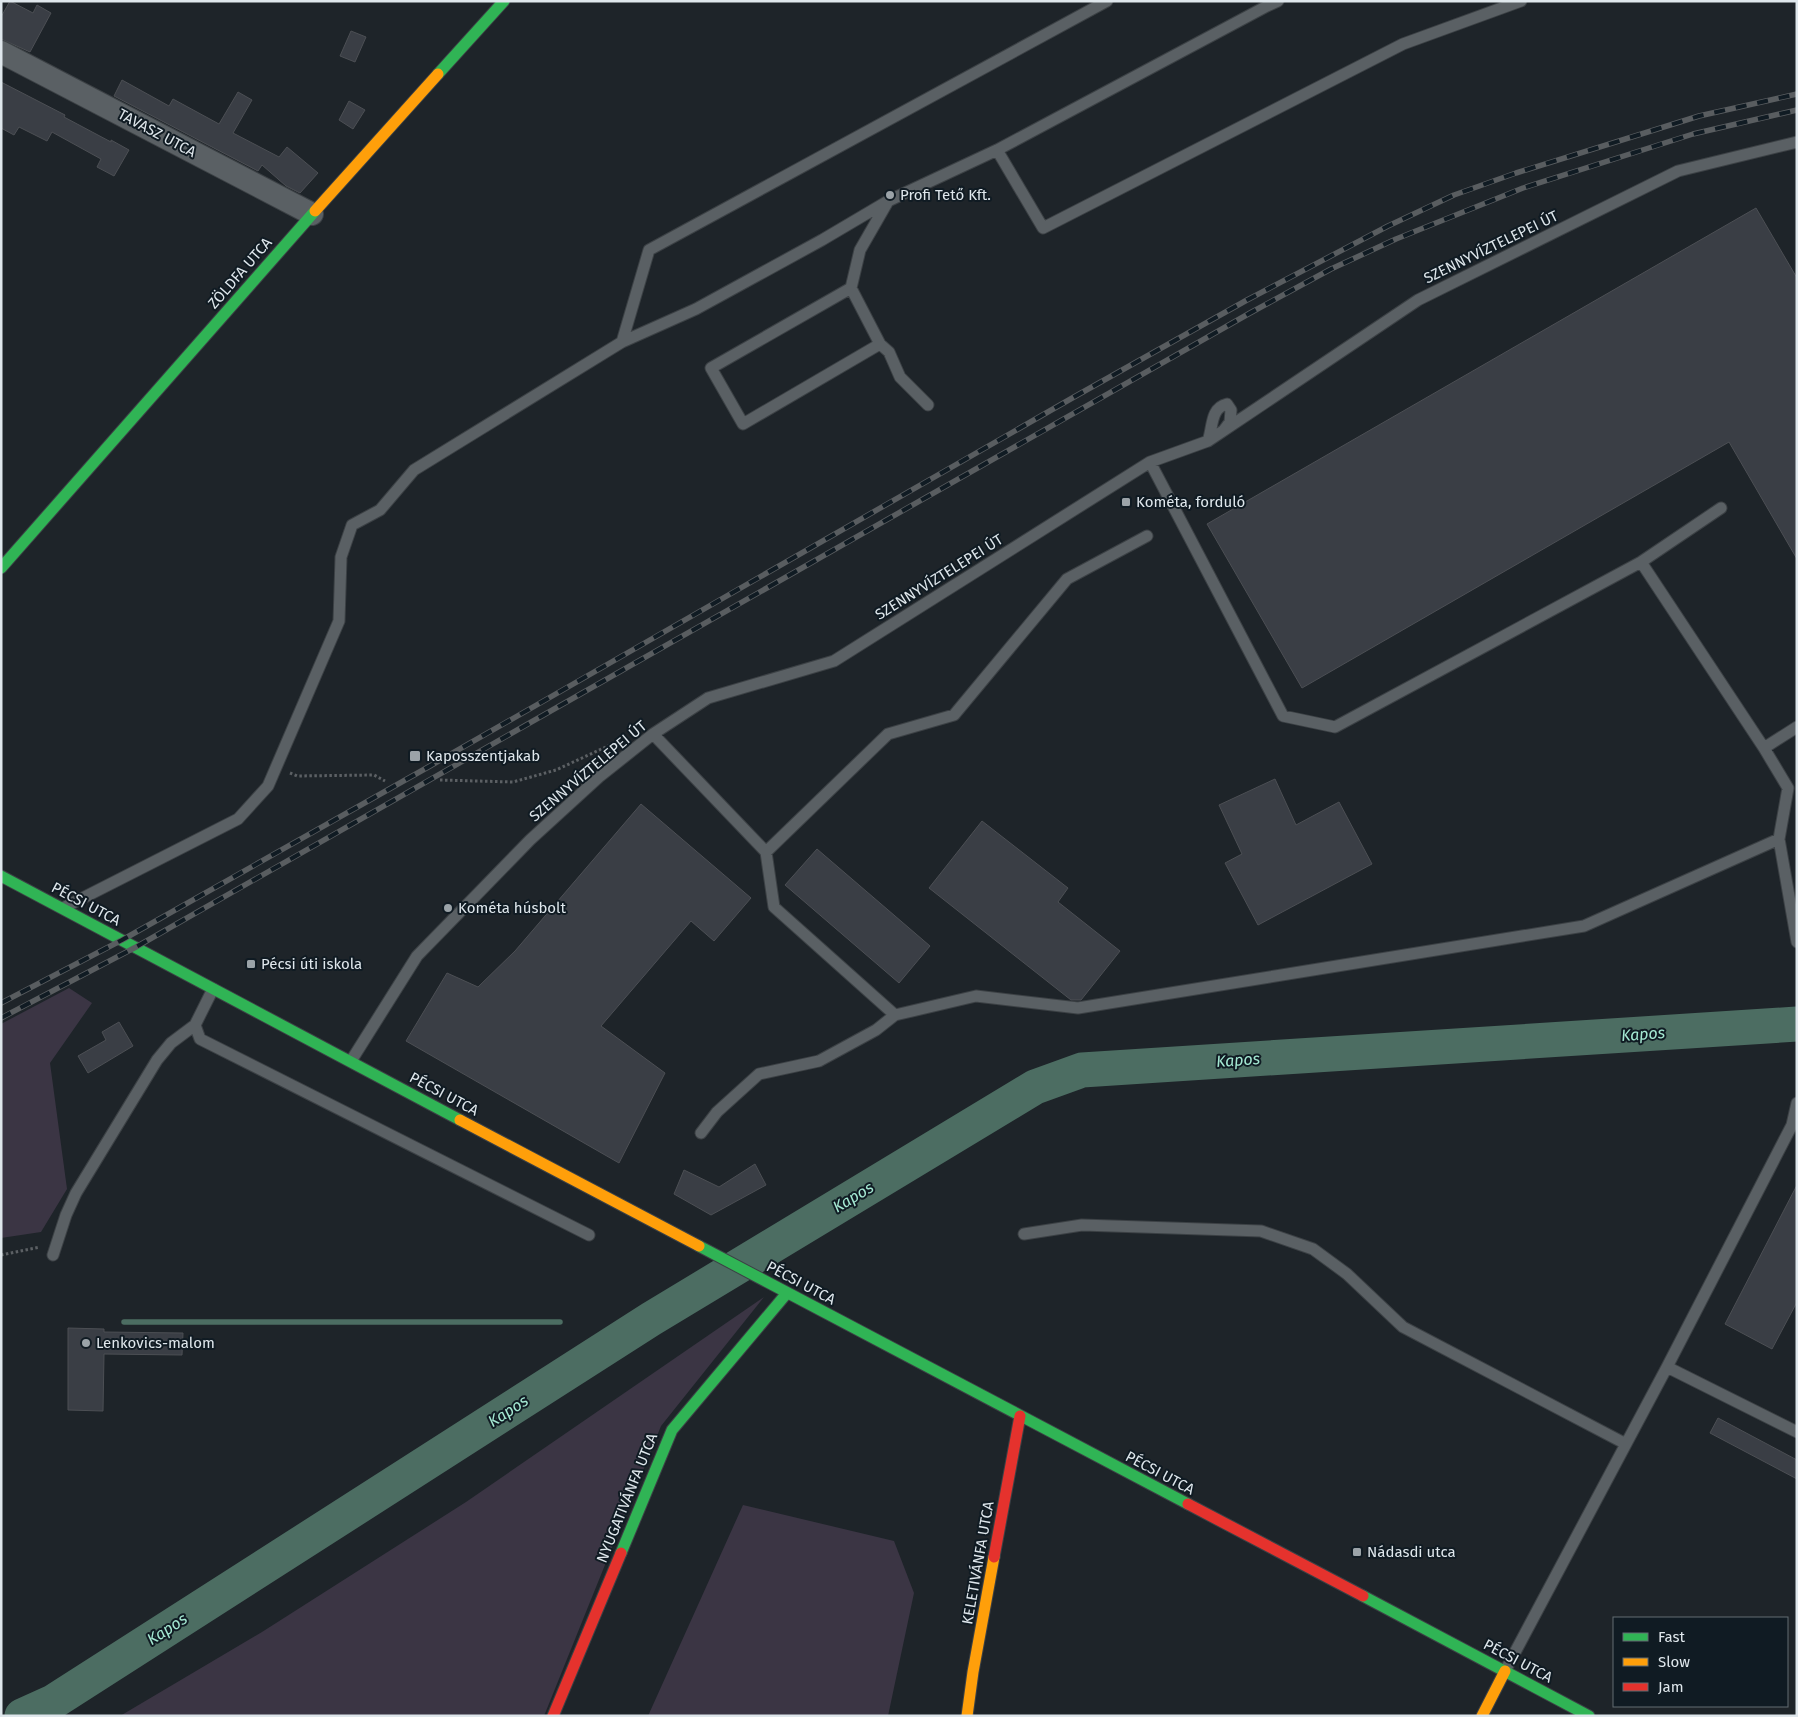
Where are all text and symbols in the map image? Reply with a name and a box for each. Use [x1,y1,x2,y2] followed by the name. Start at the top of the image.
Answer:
[115,105,200,161] street label: TAVASZ UTCA
[900,186,991,204] place label: Profi Tető Kft.
[884,189,896,201] marker: Profi Tető Kft.
[1421,207,1561,287] street label: SZENNYVÍZTELEPEI ÚT
[204,233,276,312] street label: ZÖLDFA UTCA
[1136,493,1245,511] place label: Kométa, forduló
[1120,496,1132,508] marker: Kométa, forduló
[872,530,1006,624] street label: SZENNYVÍZTELEPEI ÚT
[526,717,650,825] street label: SZENNYVÍZTELEPEI ÚT
[426,747,540,765] place label: Kaposszentjakab
[408,749,422,763] marker: Kaposszentjakab
[48,878,124,930] street label: PÉCSI UTCA
[458,899,566,917] place label: Kométa húsbolt
[442,902,454,914] marker: Kométa húsbolt
[261,955,362,973] place label: Pécsi úti iskola
[245,958,257,970] marker: Pécsi úti iskola
[1620,1023,1666,1045] water label: Kapos
[1215,1049,1261,1071] water label: Kapos
[406,1068,482,1120] street label: PÉCSI UTCA
[829,1177,877,1217] water label: Kapos
[763,1257,839,1309] street label: PÉCSI UTCA
[96,1334,215,1352] place label: Lenkovics-malom
[80,1337,92,1349] marker: Lenkovics-malom
[484,1391,532,1431] water label: Kapos
[593,1430,661,1565] street label: NYUGATIVÁNFA UTCA
[1122,1447,1198,1499] street label: PÉCSI UTCA
[958,1500,998,1626] street label: KELETIVÁNFA UTCA
[1367,1543,1456,1561] place label: Nádasdi utca
[1351,1546,1363,1558] marker: Nádasdi utca
[143,1609,191,1649] water label: Kapos
[1613,1617,1788,1707] legend
[1658,1628,1685,1646] text: Fast
[1480,1635,1556,1687] street label: PÉCSI UTCA
[1658,1653,1690,1671] text: Slow
[1658,1678,1684,1696] text: Jam

